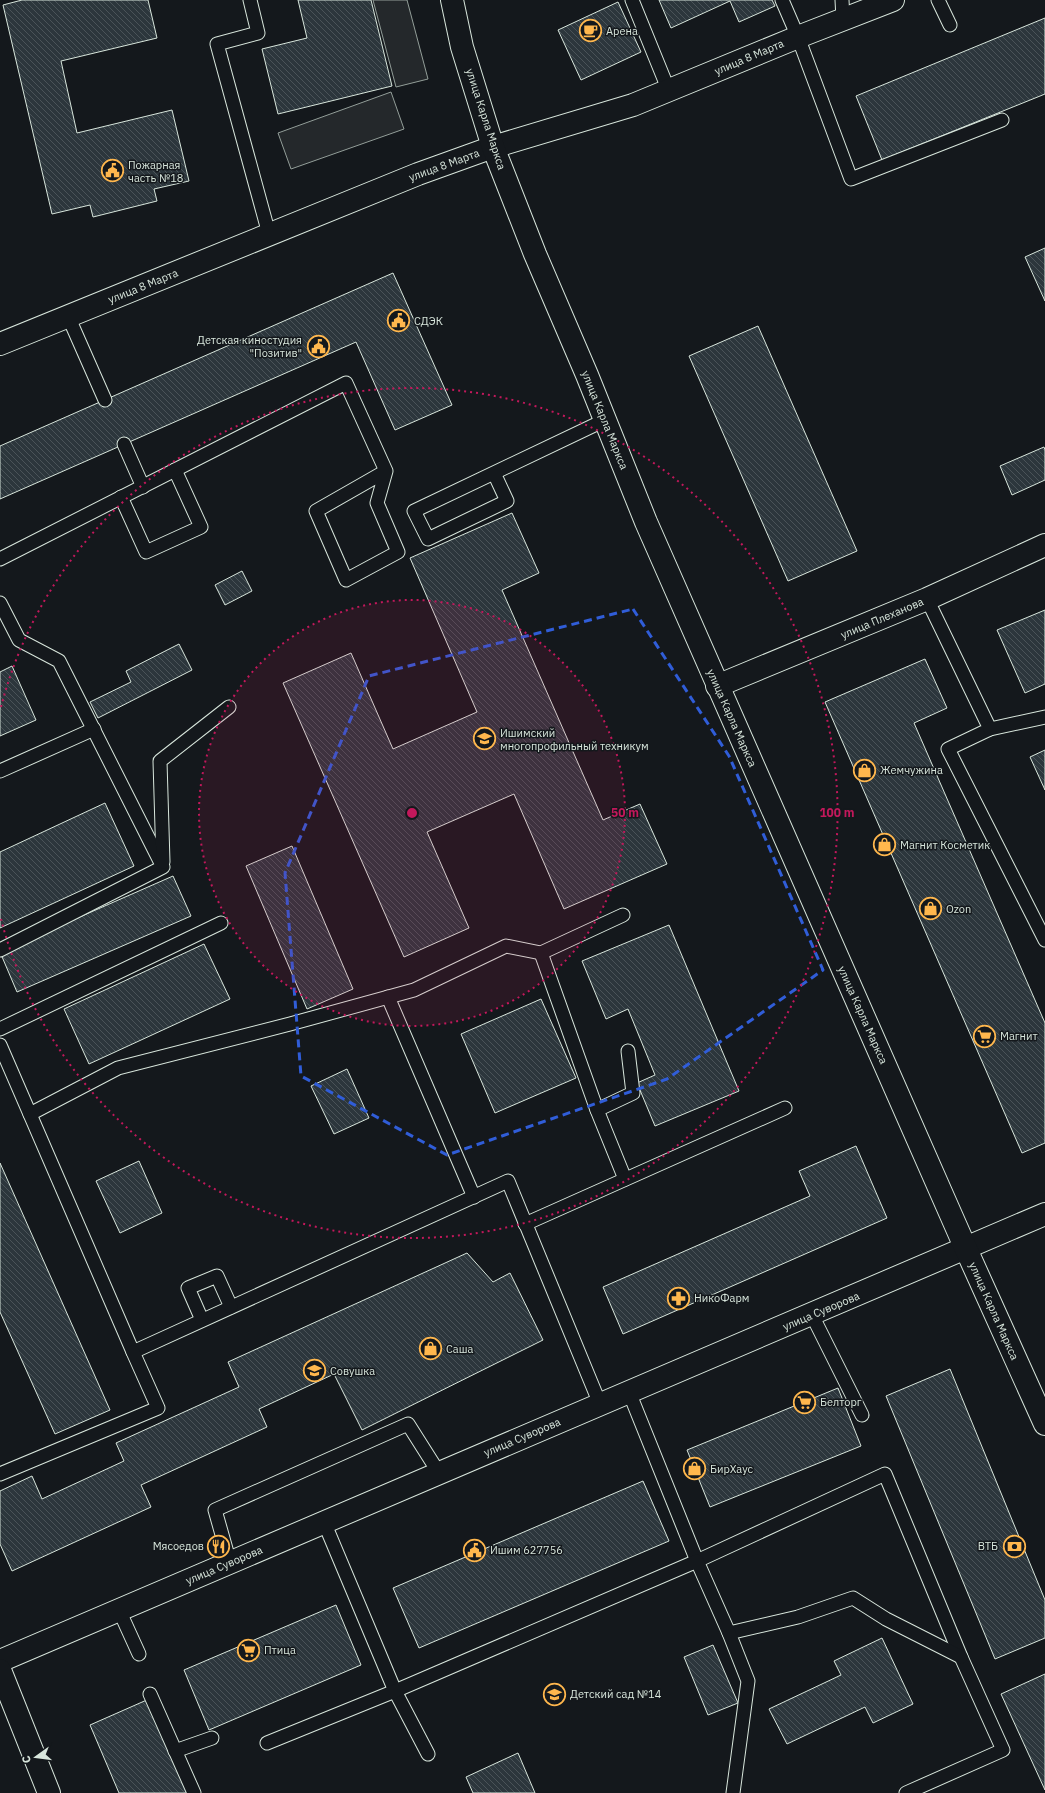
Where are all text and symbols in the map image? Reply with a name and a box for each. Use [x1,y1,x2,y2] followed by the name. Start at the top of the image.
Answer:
[577,18,603,44] cafe icon: Арена
[606,24,638,38] place label: Арена
[712,36,786,78] street label: улица 8 Марта
[463,67,509,172] street label: улица Карла Маркса
[407,146,481,184] street label: улица 8 Марта
[100,158,126,184] public building icon: Пожарная часть №18
[128,158,183,185] place label: Пожарная часть №18
[106,266,180,306] street label: улица 8 Марта
[386,308,412,334] public building icon: СДЭК
[414,314,443,328] place label: СДЭК
[197,333,302,360] place label: Детская киностудия "Позитив"
[305,333,331,359] public building icon: Детская киностудия "Позитив"
[579,368,631,472] street label: улица Карла Маркса
[838,594,926,642] street label: улица Плеханова
[704,667,760,769] street label: улица Карла Маркса
[472,726,498,752] school or university icon: Ишимский многопрофильный техникум
[500,726,649,753] place label: Ишимский многопрофильный техникум
[851,757,877,783] shop icon: Жемчужина
[880,763,943,777] place label: Жемчужина
[611,805,639,820] text: 50 m
[819,805,855,820] text: 100 m
[405,806,419,820] centre of rings
[872,832,898,858] shop icon: Магнит Косметик
[900,838,990,852] place label: Магнит Косметик
[917,896,943,922] shop icon: Ozon
[946,902,971,916] place label: Ozon
[835,964,891,1066] street label: улица Карла Маркса
[971,1023,997,1049] supermarket icon: Магнит
[1000,1029,1038,1043] place label: Магнит
[966,1260,1022,1362] street label: улица Карла Маркса
[666,1285,692,1311] pharmacy icon: НикоФарм
[780,1288,862,1334] street label: улица Суворова
[694,1291,749,1305] place label: НикоФарм
[417,1336,443,1362] shop icon: Саша
[446,1342,473,1356] place label: Саша
[302,1358,328,1384] school or university icon: Совушка
[330,1364,375,1378] place label: Совушка
[792,1389,818,1415] supermarket icon: Белторг
[820,1395,862,1409] place label: Белторг
[481,1414,563,1460] street label: улица Суворова
[681,1456,707,1482] shop icon: БирХаус
[710,1462,753,1476] place label: БирХаус
[206,1533,232,1559] restaurant icon: Мясоедов
[1001,1533,1027,1559] bank icon: ВТБ
[461,1537,487,1563] public building icon: Ишим 627756
[153,1539,204,1553] place label: Мясоедов
[978,1539,998,1553] place label: ВТБ
[183,1542,265,1588] street label: улица Суворова
[490,1543,563,1557] place label: Ишим 627756
[236,1637,262,1663] supermarket icon: Птица
[264,1643,296,1657] place label: Птица
[542,1681,568,1707] school or university icon: Детский сад №14
[570,1687,662,1701] place label: Детский сад №14
[16,1737,56,1777] north arrow
[19,1754,34,1765] text: С

